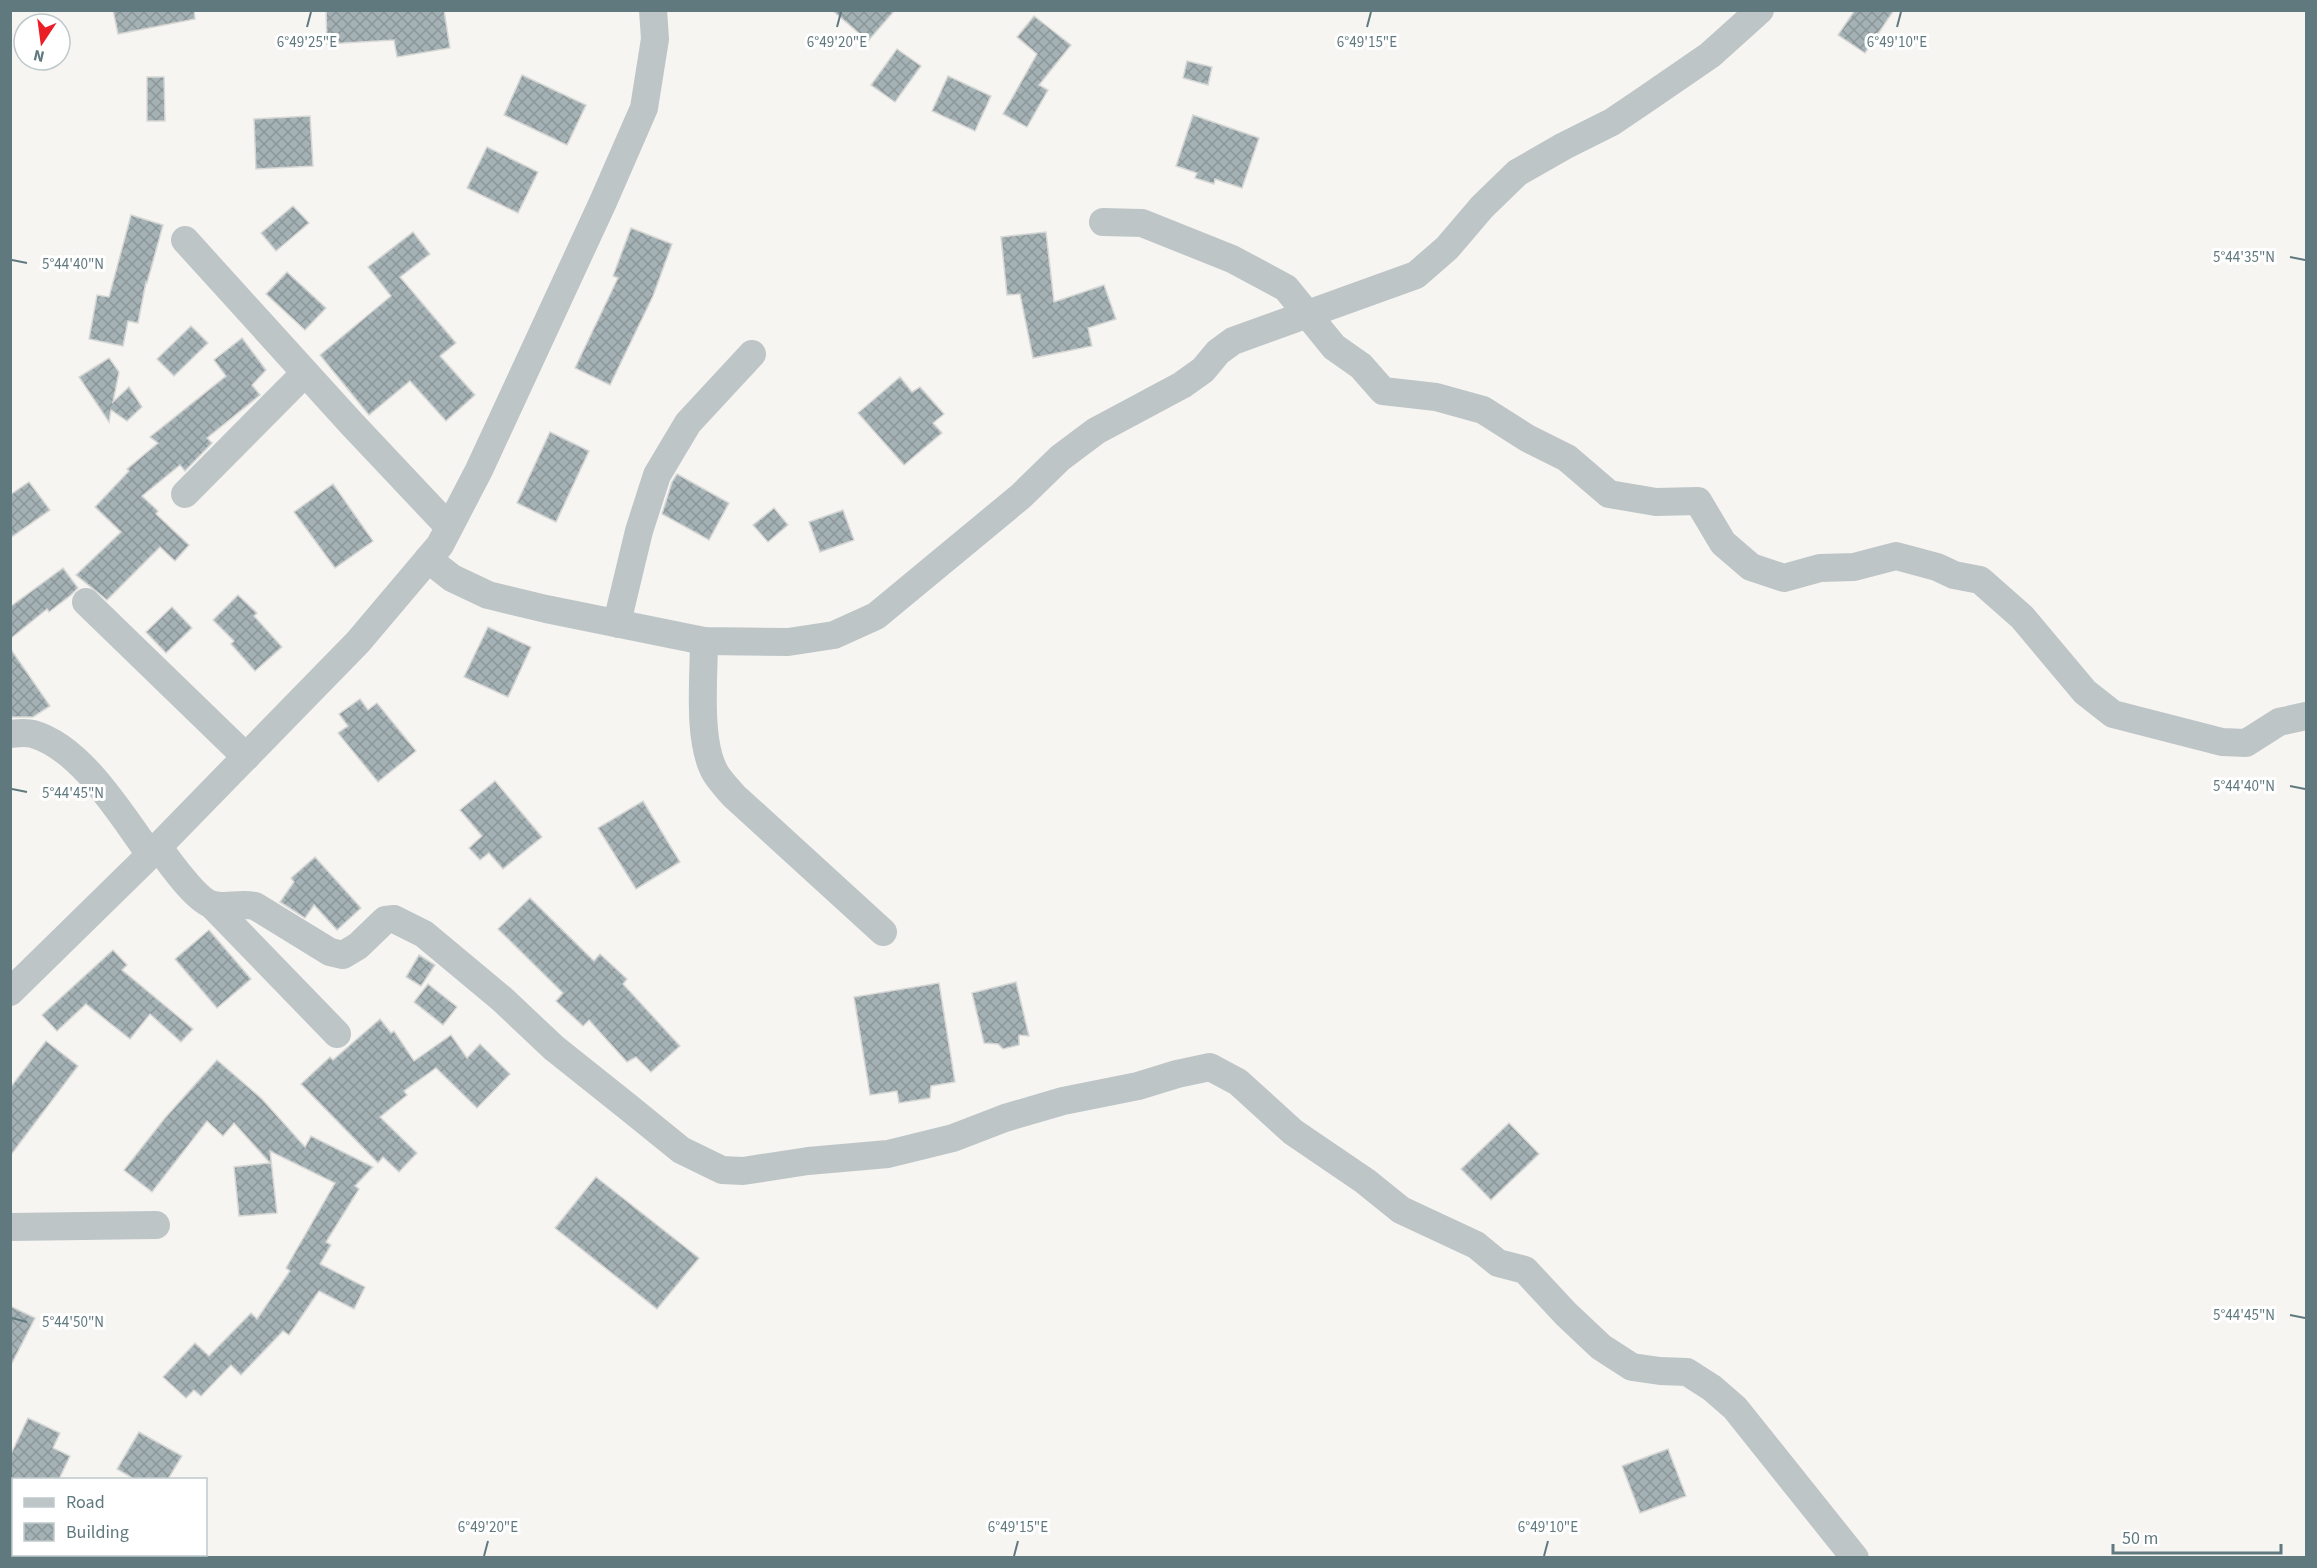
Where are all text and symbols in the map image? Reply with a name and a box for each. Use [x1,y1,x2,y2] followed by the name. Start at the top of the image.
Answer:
[12,12,72,72] north arrow
[277,32,337,53] text: 6°49'25"E
[807,32,867,53] text: 6°49'20"E
[1337,32,1397,53] text: 6°49'15"E
[1867,32,1927,53] text: 6°49'10"E
[31,44,47,68] text: N
[2213,247,2275,268] text: 5°44'35"N
[42,254,104,275] text: 5°44'40"N
[2213,776,2275,797] text: 5°44'40"N
[42,783,104,804] text: 5°44'45"N
[2213,1305,2275,1326] text: 5°44'45"N
[42,1312,104,1333] text: 5°44'50"N
[12,1478,207,1556] legend
[66,1490,105,1515] text: Road
[458,1517,518,1538] text: 6°49'20"E
[988,1517,1048,1538] text: 6°49'15"E
[1518,1517,1578,1538] text: 6°49'10"E
[2113,1517,2281,1555] scale bar
[66,1520,129,1545] text: Building
[2122,1526,2158,1551] text: 50 m

